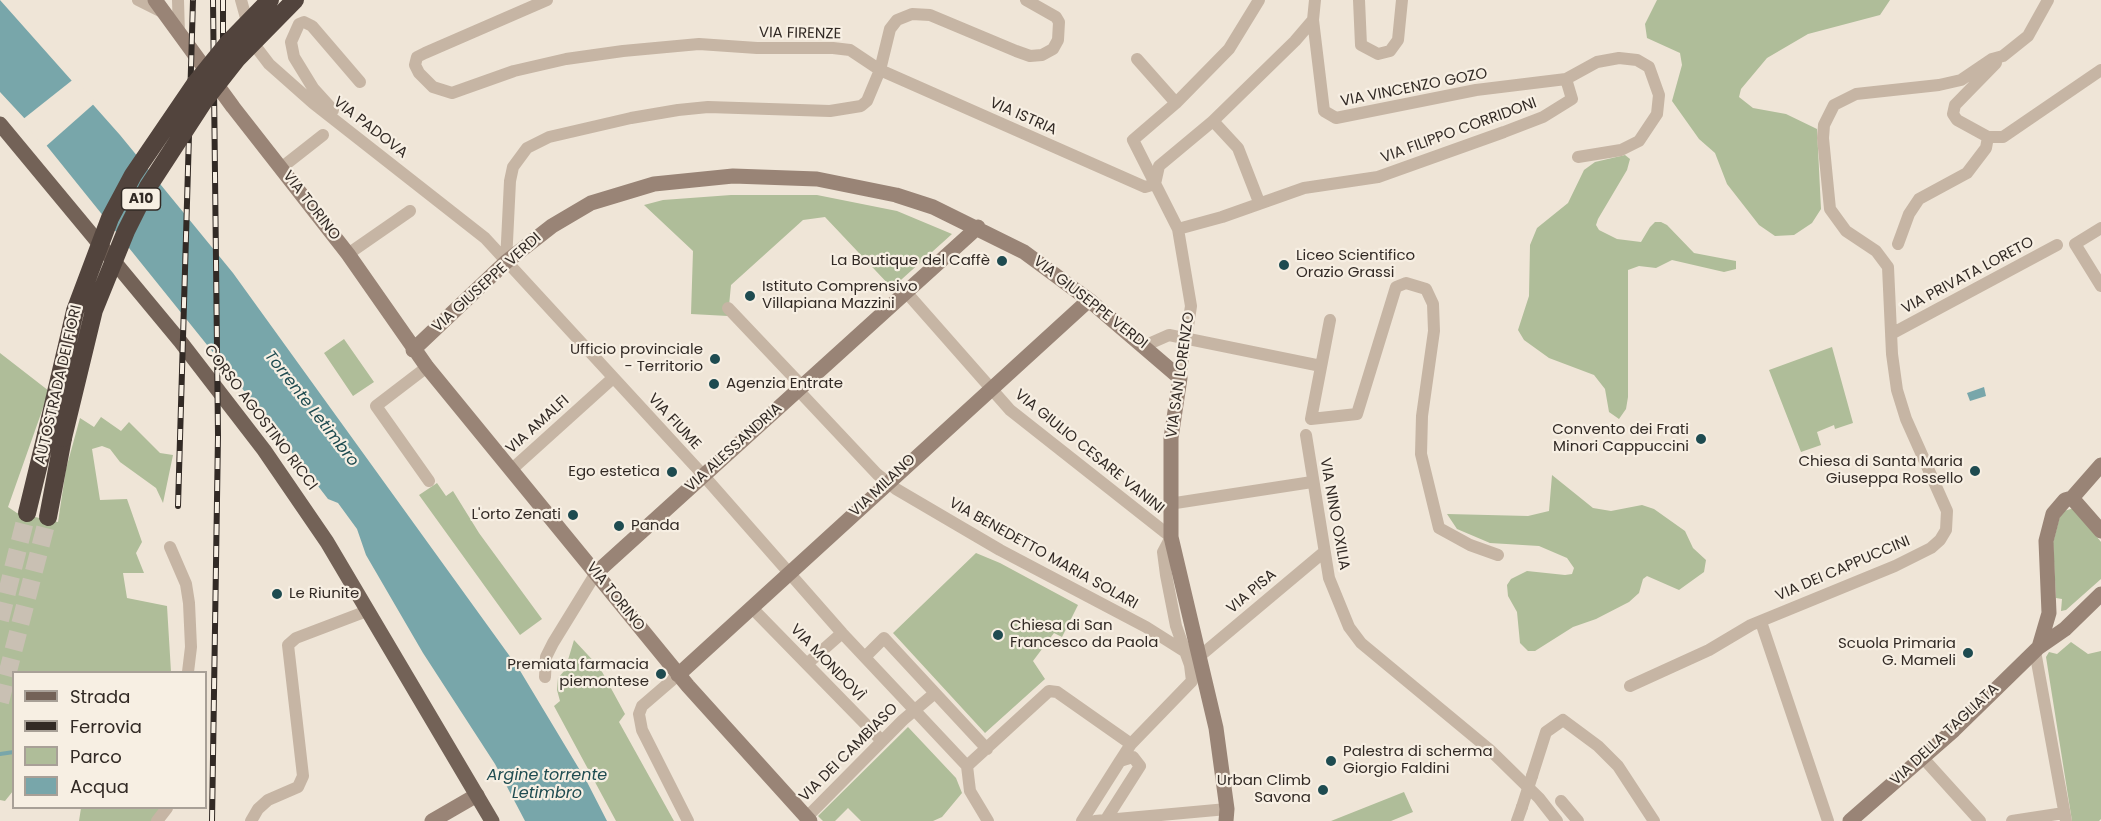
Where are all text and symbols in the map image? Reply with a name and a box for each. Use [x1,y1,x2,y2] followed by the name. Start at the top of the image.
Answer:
[759,24,841,44] street label: VIA FIRENZE
[1339,65,1489,111] street label: VIA VINCENZO GOZO
[329,93,411,163] street label: VIA PADOVA
[987,94,1059,140] street label: VIA ISTRIA
[1379,94,1539,168] street label: VIA FILIPPO CORRIDONI
[278,168,344,244] street label: VIA TORINO
[122,188,160,210] road number: A10
[429,229,545,337] street label: VIA GIUSEPPE VERDI
[1899,234,2037,318] street label: VIA PRIVATA LORETO
[1296,247,1415,282] place label: Liceo Scientifico Orazio Grassi
[831,252,990,270] place label: La Boutique del Caffè
[1029,253,1151,353] street label: VIA GIUSEPPE VERDI
[995,254,1009,268] marker: La Boutique del Caffè
[1277,258,1291,272] marker: Liceo Scientifico Orazio Grassi
[762,278,918,313] place label: Istituto Comprensivo Villapiana Mazzini
[743,289,757,303] marker: Istituto Comprensivo Villapiana Mazzini
[32,304,86,466] street label: AUTOSTRADA DEI FIORI
[1163,311,1199,439] street label: VIA SAN LORENZO
[570,341,703,376] place label: Ufficio provinciale - Territorio
[199,342,321,494] street label: CORSO AGOSTINO RICCI
[260,347,362,471] water label: Torrente Letimbro
[708,352,722,366] marker: Ufficio provinciale - Territorio
[726,375,843,393] place label: Agenzia Entrate
[707,377,721,391] marker: Agenzia Entrate
[1011,386,1167,518] street label: VIA GIULIO CESARE VANINI
[644,390,704,454] street label: VIA FIUME
[503,392,573,458] street label: VIA AMALFI
[682,400,786,496] street label: VIA ALESSANDRIA
[1552,421,1689,456] place label: Convento dei Frati Minori Cappuccini
[1694,432,1708,446] marker: Convento dei Frati Minori Cappuccini
[846,451,920,521] street label: VIA MILANO
[1798,453,1963,488] place label: Chiesa di Santa Maria Giuseppa Rossello
[1315,457,1353,571] street label: VIA NINO OXILIA
[568,463,660,481] place label: Ego estetica
[1968,464,1982,478] marker: Chiesa di Santa Maria Giuseppa Rossello
[665,465,679,479] marker: Ego estetica
[945,494,1141,614] street label: VIA BENEDETTO MARIA SOLARI
[472,506,561,524] place label: L'orto Zenati
[566,508,580,522] marker: L'orto Zenati
[631,517,680,535] place label: Panda
[612,519,626,533] marker: Panda
[1773,533,1913,605] street label: VIA DEI CAPPUCCINI
[582,559,648,635] street label: VIA TORINO
[1224,566,1280,618] street label: VIA PISA
[289,585,359,603] place label: Le Riunite
[270,587,284,601] marker: Le Riunite
[1010,617,1158,652] place label: Chiesa di San Francesco da Paola
[786,621,868,705] street label: VIA MONDOVÌ
[991,628,1005,642] marker: Chiesa di San Francesco da Paola
[1838,635,1956,670] place label: Scuola Primaria G. Mameli
[1961,646,1975,660] marker: Scuola Primaria G. Mameli
[507,656,649,691] place label: Premiata farmacia piemontese
[654,667,668,681] marker: Premiata farmacia piemontese
[12,671,207,809] legend
[1887,680,2003,790] street label: VIA DELLA TAGLIATA
[70,684,130,709] text: Strada
[796,700,902,806] street label: VIA DEI CAMBIASO
[70,714,142,739] text: Ferrovia
[1343,743,1493,778] place label: Palestra di scherma Giorgio Faldini
[70,744,122,769] text: Parco
[1324,754,1338,768] marker: Palestra di scherma Giorgio Faldini
[487,766,607,804] water label: Argine torrente Letimbro
[1217,772,1311,807] place label: Urban Climb Savona
[70,774,129,799] text: Acqua
[1316,783,1330,797] marker: Urban Climb Savona

